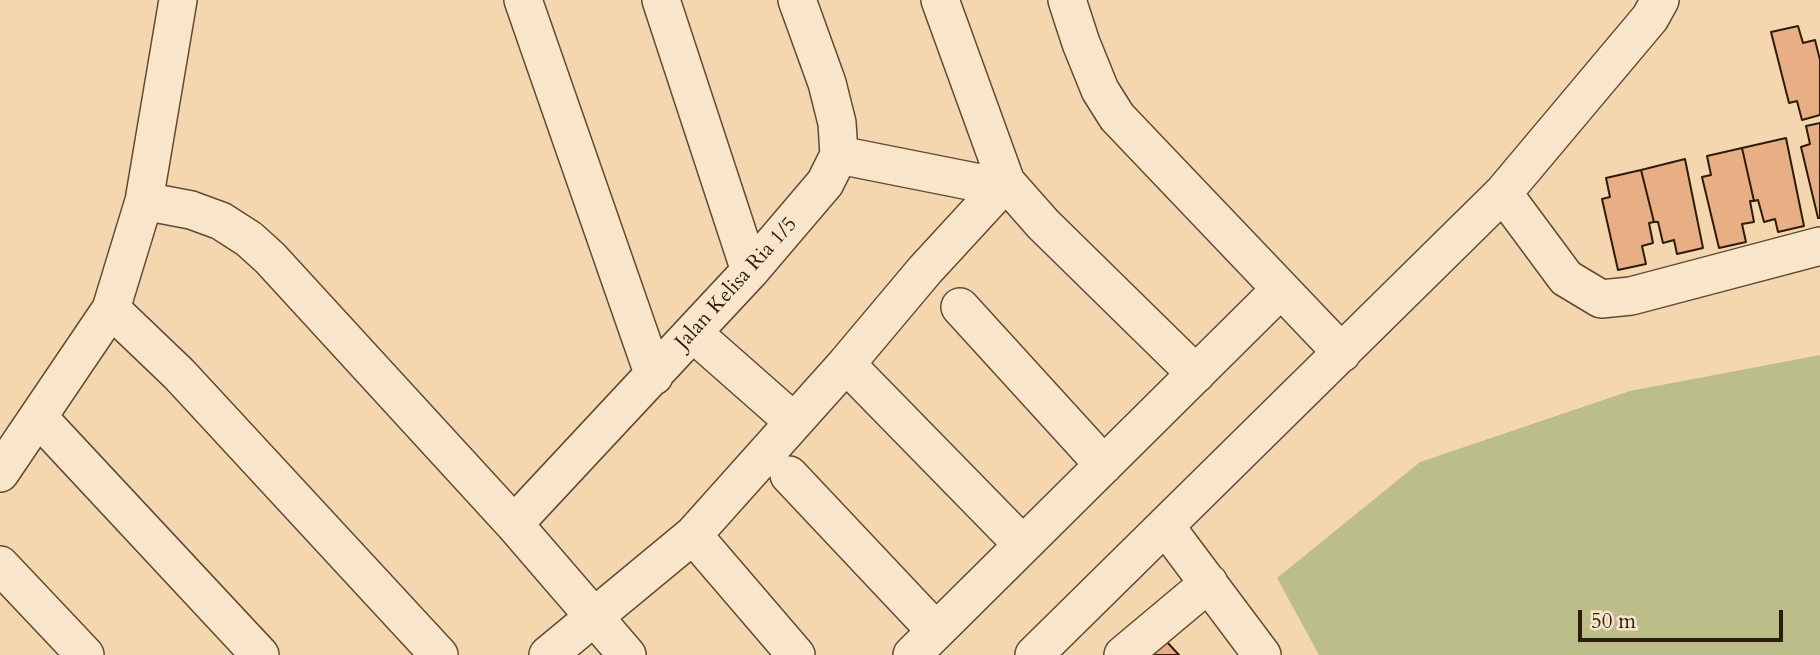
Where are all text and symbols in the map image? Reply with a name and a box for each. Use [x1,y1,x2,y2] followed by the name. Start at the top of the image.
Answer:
[671,212,803,356] street label: Jalan Kelisa Ria 1/5
[1582,596,1787,640] scale bar
[1591,607,1636,636] text: 50 m

